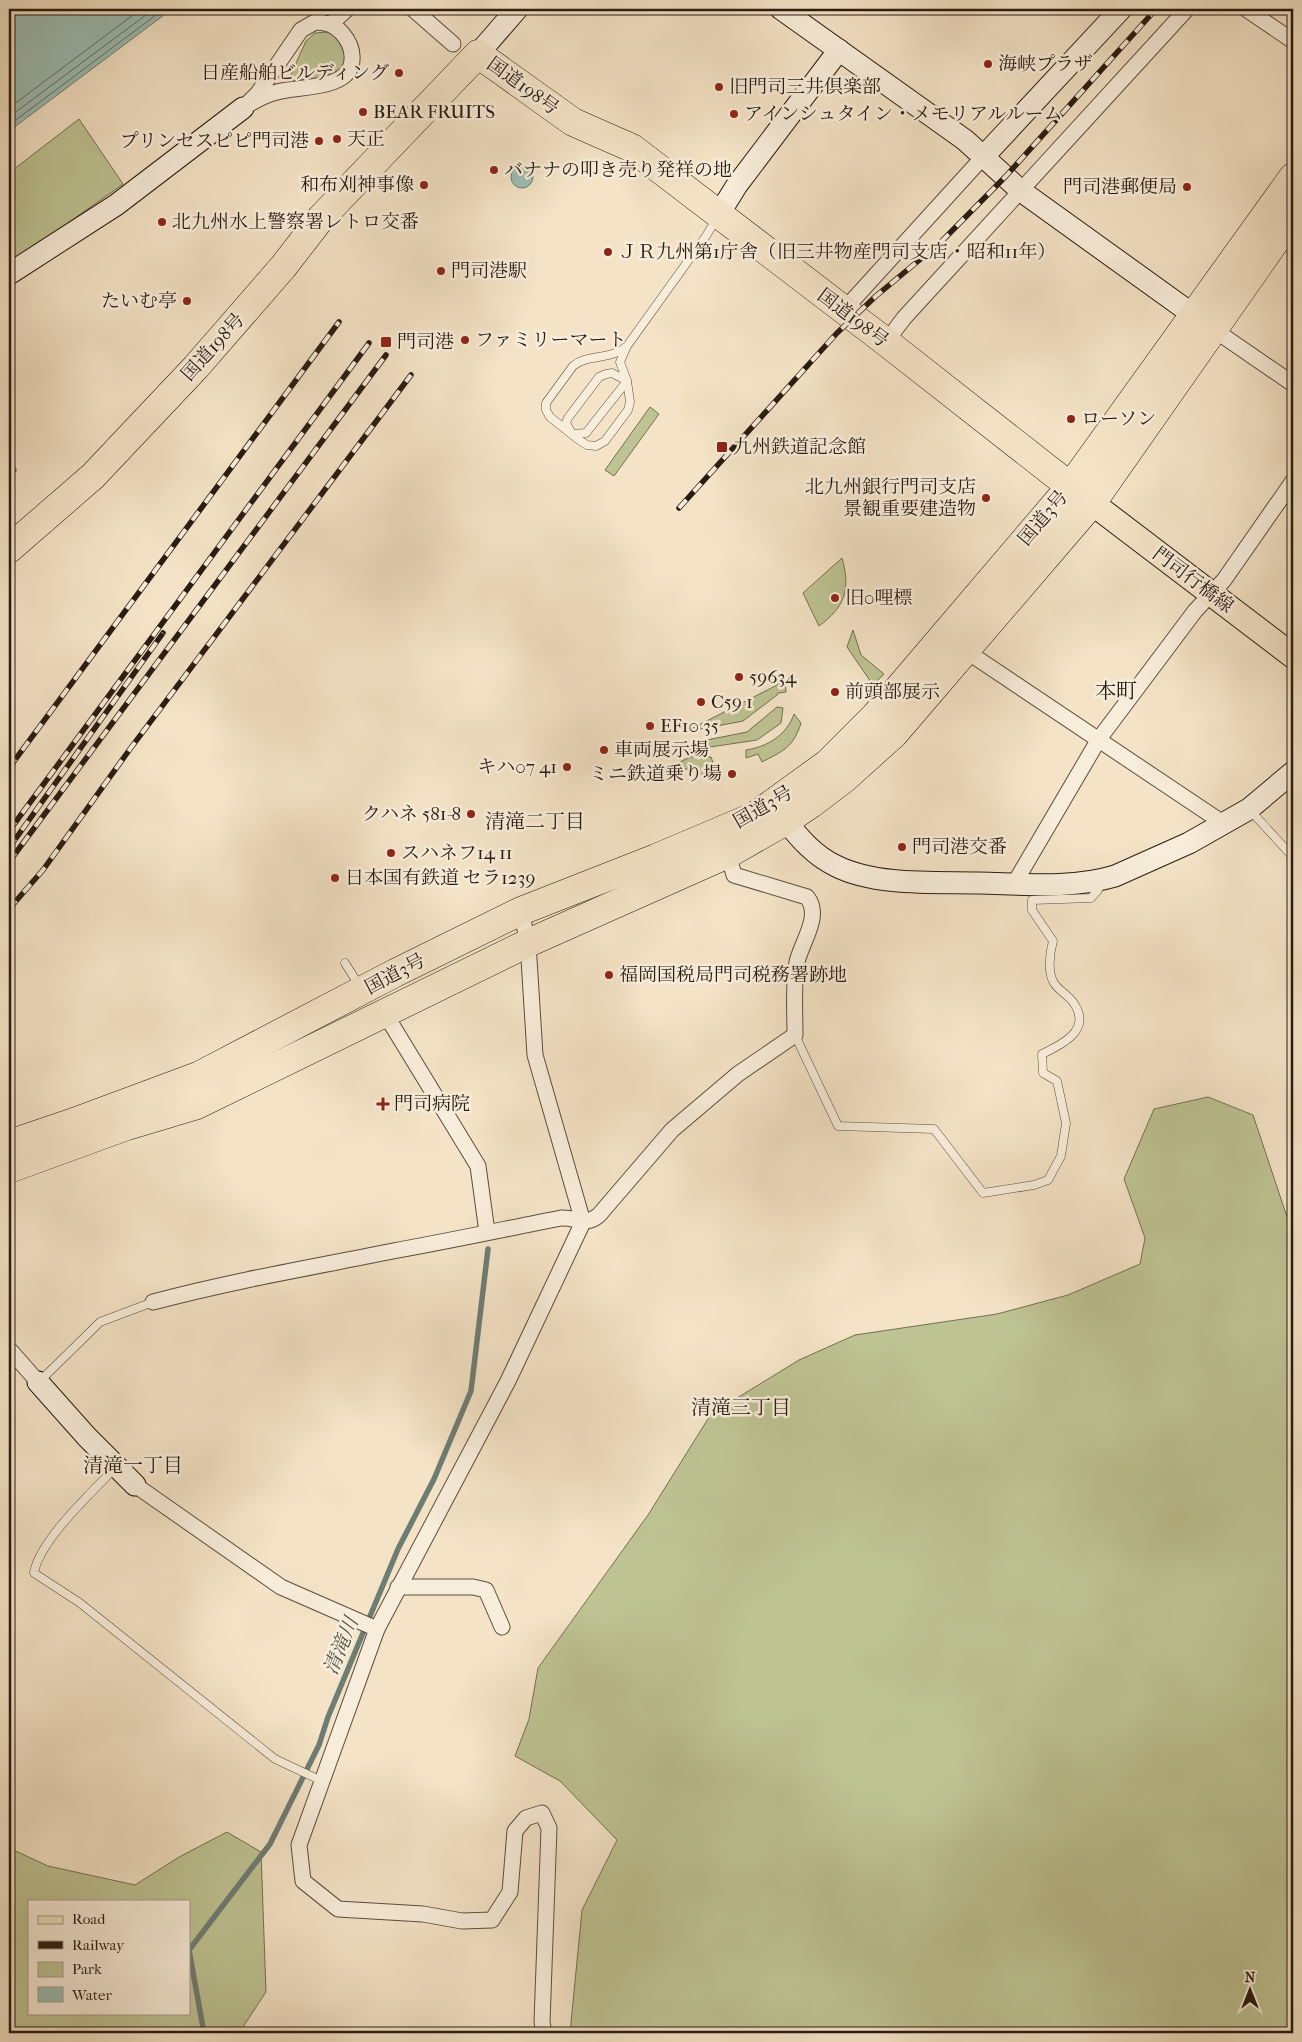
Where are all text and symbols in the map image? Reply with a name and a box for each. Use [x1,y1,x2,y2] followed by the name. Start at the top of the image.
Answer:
[483,53,563,119] street label: 国道198号
[998,53,1093,75] place label: 海峡プラザ
[982,58,994,70] marker: 海峡プラザ
[201,62,389,84] place label: 日産船舶ビルディング
[393,67,405,79] marker: 日産船舶ビルディング
[729,76,881,98] place label: 旧門司三井倶楽部
[713,81,725,93] marker: 旧門司三井倶楽部
[373,101,495,123] place label: BEAR FRUITS
[744,103,1063,125] place label: アインシュタイン・メモリアルルーム
[357,106,369,118] marker: BEAR FRUITS
[728,108,740,120] marker: アインシュタイン・メモリアルルーム
[347,128,385,150] place label: 天正
[120,130,309,152] place label: プリンセスピピ門司港
[331,133,343,145] marker: 天正
[313,135,325,147] marker: プリンセスピピ門司港
[504,159,732,181] place label: バナナの叩き売り発祥の地
[488,164,500,176] marker: バナナの叩き売り発祥の地
[300,174,414,196] place label: 和布刈神事像
[1063,176,1177,198] place label: 門司港郵便局
[418,179,430,191] marker: 和布刈神事像
[1181,181,1193,193] marker: 門司港郵便局
[172,211,419,233] place label: 北九州水上警察署レトロ交番
[156,216,168,228] marker: 北九州水上警察署レトロ交番
[618,241,1056,263] place label: ＪＲ九州第1庁舎（旧三井物産門司支店・昭和11年）
[602,246,614,258] marker: ＪＲ九州第1庁舎（旧三井物産門司支店・昭和11年）
[451,260,527,282] place label: 門司港駅
[435,265,447,277] marker: 門司港駅
[813,284,893,352] street label: 国道198号
[101,290,177,312] place label: たいむ亭
[181,295,193,307] marker: たいむ亭
[177,309,249,385] street label: 国道198号
[475,329,627,351] place label: ファミリーマート
[397,331,454,353] place label: 門司港
[459,334,471,346] marker: ファミリーマート
[379,335,393,349] marker: 門司港
[1081,408,1156,430] place label: ローソン
[1065,413,1077,425] marker: ローソン
[733,436,866,458] place label: 九州鉄道記念館
[715,440,729,454] marker: 九州鉄道記念館
[805,476,976,520] place label: 北九州銀行門司支店 景観重要建造物
[1014,486,1072,550] street label: 国道3号
[980,492,992,504] marker: 北九州銀行門司支店 景観重要建造物
[1148,543,1238,617] street label: 門司行橋線
[845,587,912,609] place label: 旧0哩標
[829,592,841,604] marker: 旧0哩標
[749,666,797,688] place label: 59634
[733,671,745,683] marker: 59634
[1095,679,1137,703] district label: 本町
[845,681,940,703] place label: 前頭部展示
[829,686,841,698] marker: 前頭部展示
[711,691,753,713] place label: C59 1
[695,696,707,708] marker: C59 1
[660,715,719,737] place label: EF10 35
[644,720,656,732] marker: EF10 35
[614,739,709,761] place label: 車両展示場
[598,744,610,756] marker: 車両展示場
[477,756,557,778] place label: キハ07 41
[561,761,573,773] marker: キハ07 41
[589,763,722,785] place label: ミニ鉄道乗り場
[726,768,738,780] marker: ミニ鉄道乗り場
[729,781,797,833] street label: 国道3号
[362,803,461,825] place label: クハネ 581-8
[465,808,477,820] marker: クハネ 581-8
[485,810,585,833] district label: 清滝二丁目
[912,836,1007,858] place label: 門司港交番
[896,841,908,853] marker: 門司港交番
[401,842,513,864] place label: スハネフ14 11
[385,847,397,859] marker: スハネフ14 11
[345,867,535,889] place label: 日本国有鉄道 セラ1239
[329,872,341,884] marker: 日本国有鉄道 セラ1239
[361,949,429,999] street label: 国道3号
[619,964,847,986] place label: 福岡国税局門司税務署跡地
[603,969,615,981] marker: 福岡国税局門司税務署跡地
[394,1093,470,1115] place label: 門司病院
[376,1097,390,1111] marker: 門司病院
[691,1396,791,1419] district label: 清滝三丁目
[83,1454,183,1477] district label: 清滝一丁目
[319,1612,364,1678] water label: 清滝川
[28,1900,190,2014] legend
[72,1910,106,1928] text: Road
[72,1936,125,1954] text: Railway
[72,1960,102,1978] text: Park
[1224,1964,1274,2014] north arrow
[1245,1969,1256,1986] text: N
[71,1986,112,2004] text: Water

